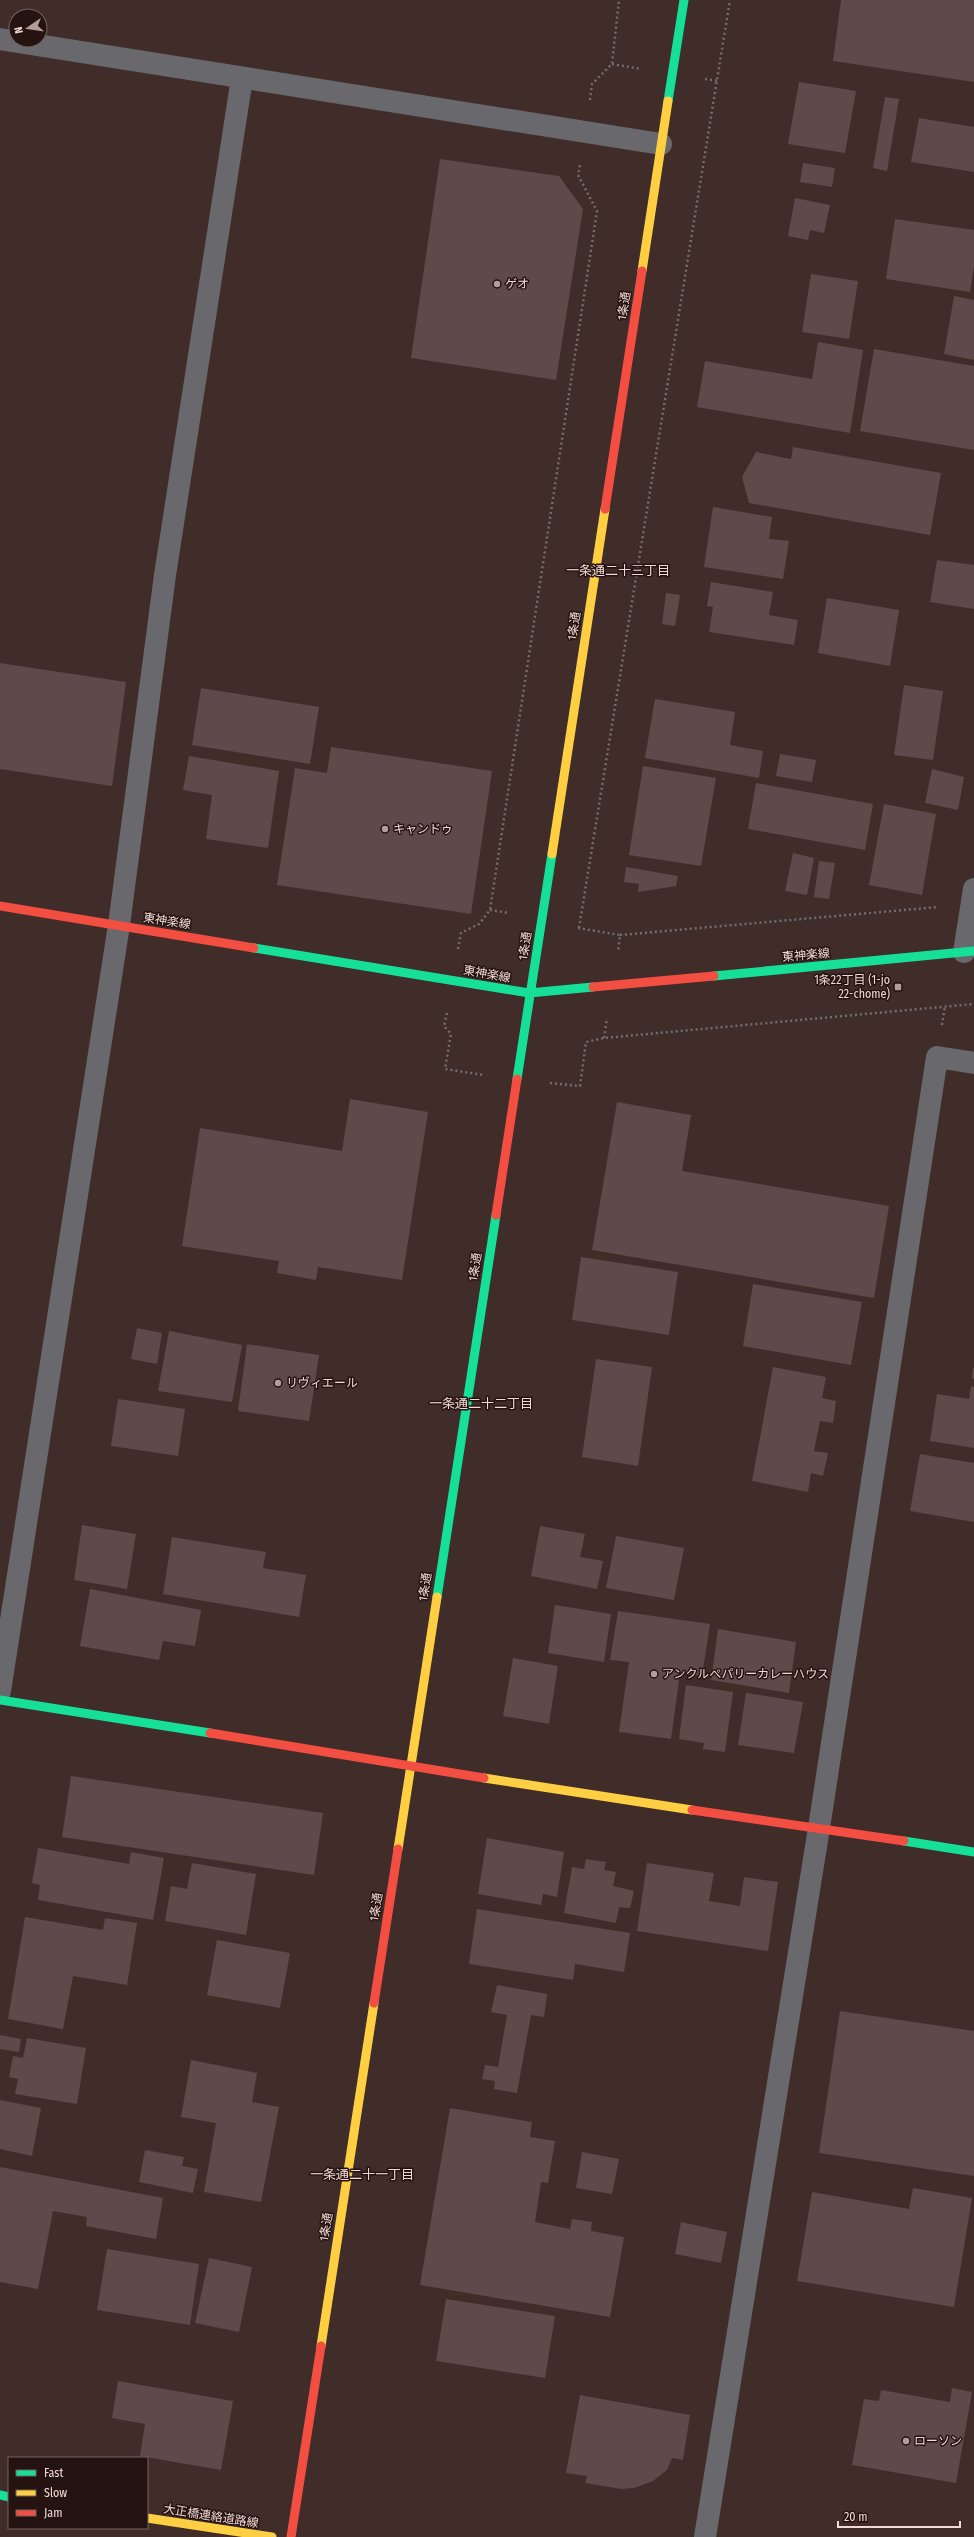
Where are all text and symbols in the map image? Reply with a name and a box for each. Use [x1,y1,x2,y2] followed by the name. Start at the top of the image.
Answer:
[8,8,48,48] north arrow
[12,25,26,35] text: N
[505,277,529,291] place label: ゲオ
[492,279,502,289] marker: ゲオ
[615,291,633,321] street label: 1条通
[566,563,670,578] district label: 一条通二十三丁目
[565,611,583,641] street label: 1条通
[393,822,453,836] place label: キャンドゥ
[380,824,390,834] marker: キャンドゥ
[142,910,192,932] street label: 東神楽線
[516,931,534,961] street label: 1条通
[781,946,831,964] street label: 東神楽線
[462,963,512,985] street label: 東神楽線
[814,973,890,1001] place label: 1条22丁目 (1-jo 22-chome)
[893,982,903,992] marker: 1条22丁目 (1-jo 22-chome)
[466,1252,484,1282] street label: 1条通
[286,1376,358,1390] place label: リヴィエール
[273,1378,283,1388] marker: リヴィエール
[429,1396,533,1411] district label: 一条通二十二丁目
[416,1572,434,1602] street label: 1条通
[662,1667,829,1681] place label: アンクルぺパリーカレーハウス
[649,1669,659,1679] marker: アンクルぺパリーカレーハウス
[367,1892,385,1922] street label: 1条通
[310,2167,414,2182] district label: 一条通二十一丁目
[317,2212,335,2242] street label: 1条通
[914,2434,962,2448] place label: ローソン
[901,2436,911,2446] marker: ローソン
[8,2457,148,2529] legend
[44,2466,63,2480] text: Fast
[44,2486,67,2500] text: Slow
[162,2502,260,2530] street label: 大正橋連絡道路線
[838,2503,960,2529] scale bar
[44,2506,62,2520] text: Jam
[844,2510,868,2524] text: 20 m

